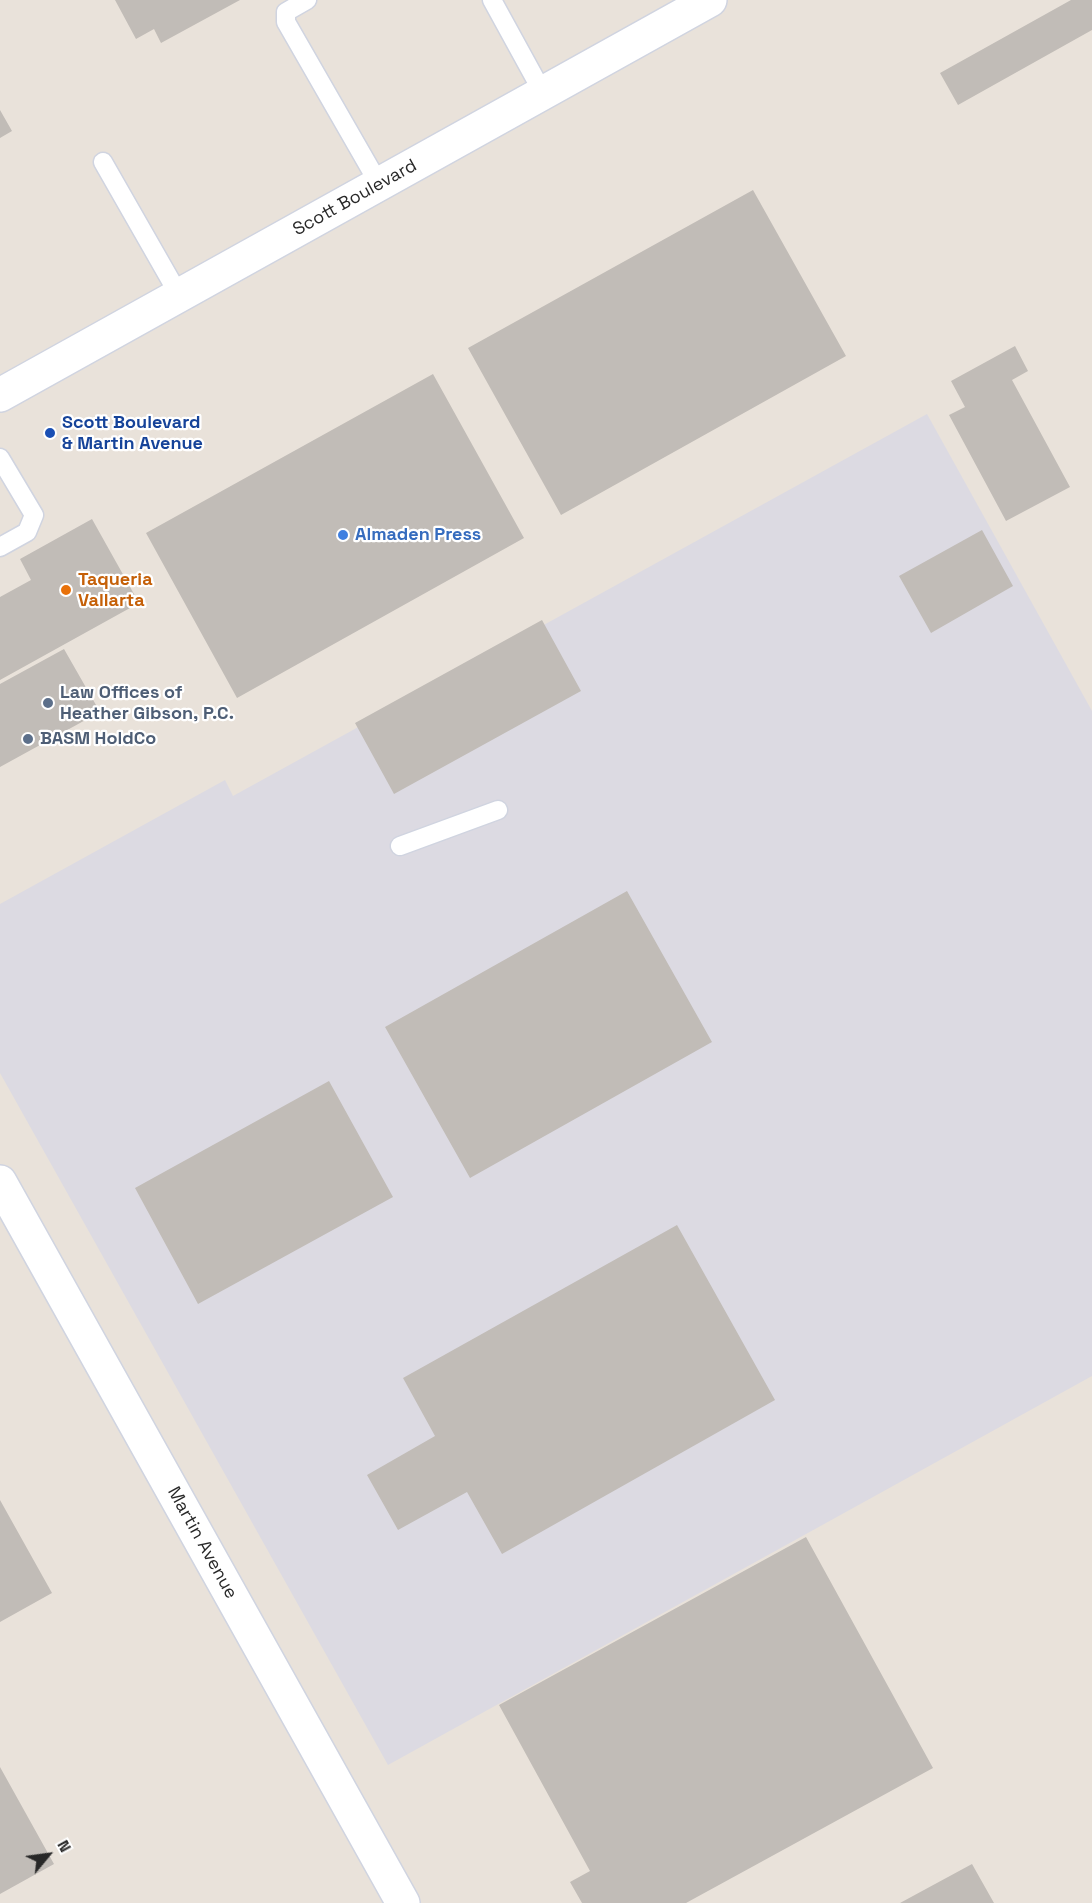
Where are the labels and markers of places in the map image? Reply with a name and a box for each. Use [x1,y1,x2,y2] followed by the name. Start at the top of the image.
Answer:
[62,412,203,454] place label: Scott Boulevard & Martin Avenue
[43,426,57,440] marker: Scott Boulevard & Martin Avenue
[355,524,481,546] place label: Almaden Press
[336,528,350,542] marker: Almaden Press
[78,569,153,612] place label: Taqueria Vallarta
[59,583,73,597] marker: Taqueria Vallarta
[60,682,234,724] place label: Law Offices of Heather Gibson, P.C.
[41,696,55,710] marker: Law Offices of Heather Gibson, P.C.
[40,728,156,750] place label: BASM HoldCo
[21,732,35,746] marker: BASM HoldCo

